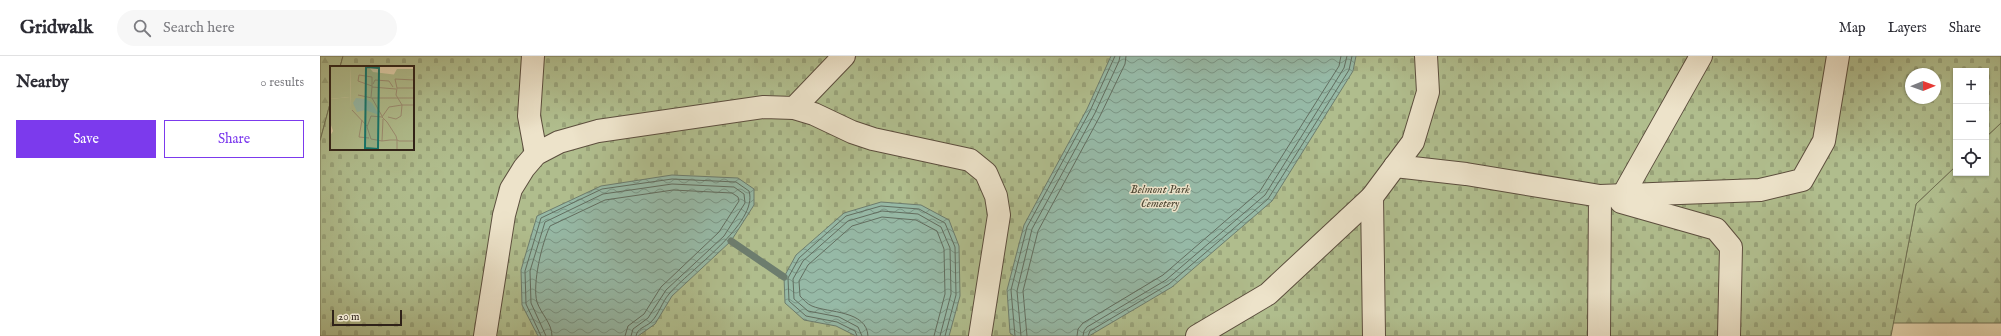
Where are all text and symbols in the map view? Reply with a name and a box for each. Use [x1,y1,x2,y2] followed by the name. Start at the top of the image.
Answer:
[117,10,397,46] search box
[20,16,93,40] text: Gridwalk
[131,17,153,39] icon: search
[163,18,235,37] text: Search here
[1839,19,1866,37] text: Map
[1888,19,1927,37] text: Layers
[1949,19,1981,37] text: Share
[330,66,414,150] inset map
[1905,68,1941,104] north arrow
[1953,68,1989,176] map controls
[1953,68,1989,104] button: +
[16,72,69,93] text: Nearby
[260,74,304,91] text: 0 results
[1953,104,1989,140] button: −
[16,120,156,158] button: Save
[164,120,304,158] button: Share
[1953,140,1989,176] button: locate
[1130,182,1190,211] park label: Belmont Park Cemetery
[332,308,402,327] scale bar
[338,310,359,324] text: 20 m

